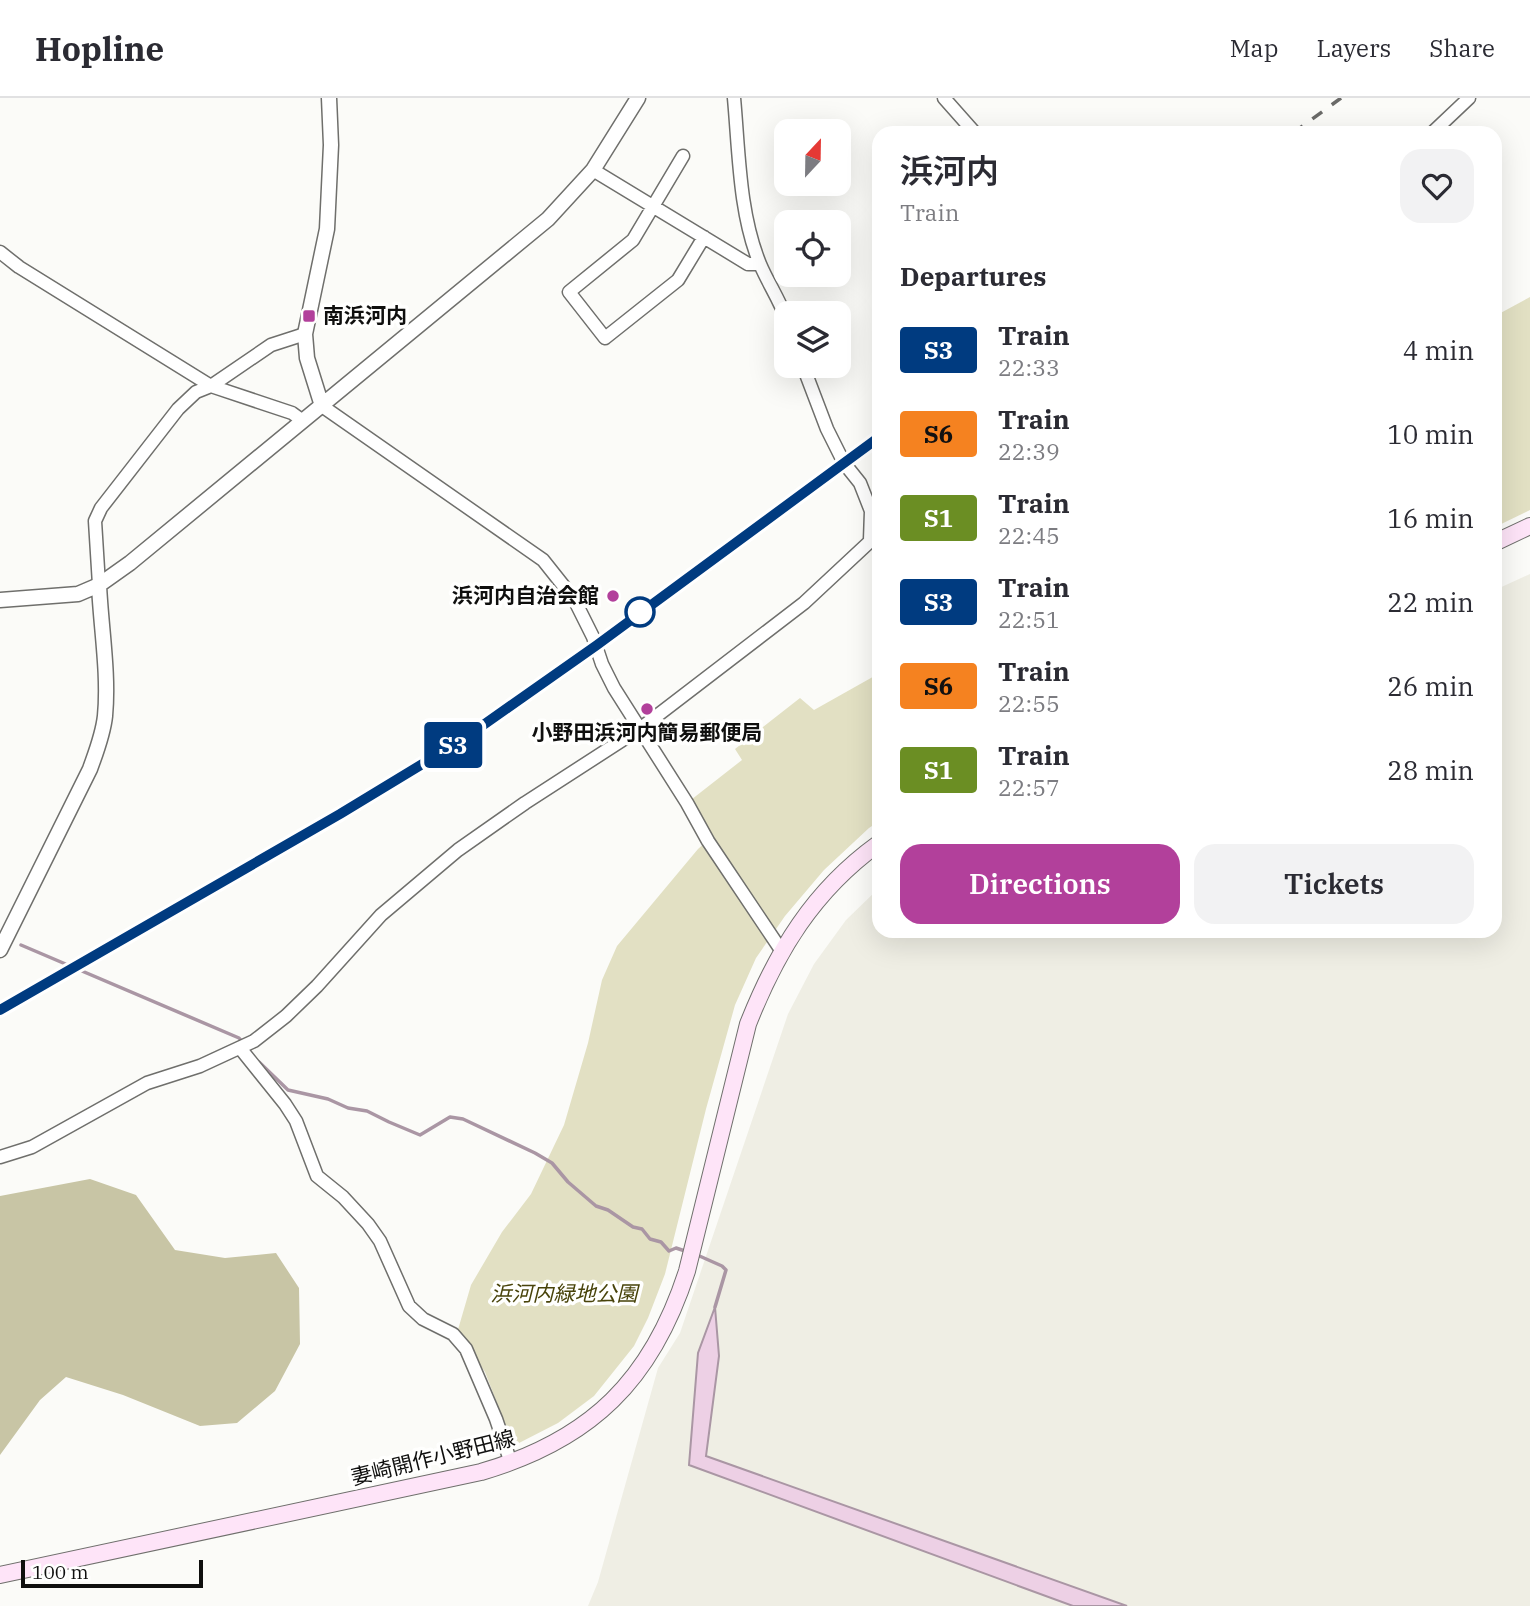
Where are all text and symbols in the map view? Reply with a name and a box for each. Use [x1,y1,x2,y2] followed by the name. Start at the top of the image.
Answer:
[35,27,164,70] text: Hopline
[1230,32,1278,64] text: Map
[1316,32,1391,64] text: Layers
[1429,32,1495,64] text: Share
[774,119,850,196] north arrow
[774,119,851,378] map controls
[900,149,999,192] text: 浜河内
[1400,149,1474,223] button: heart
[900,197,959,227] text: Train
[774,210,851,287] button: locate
[900,259,1046,293] text: Departures
[323,301,407,329] place label: 南浜河内
[774,301,851,378] button: layers
[301,308,317,324] marker: 南浜河内
[998,318,1070,352] text: Train
[1403,333,1474,367] text: 4 min
[924,334,953,366] text: S3
[998,352,1060,382] text: 22:33
[998,402,1070,436] text: Train
[1387,417,1474,451] text: 10 min
[924,418,953,450] text: S6
[998,436,1060,466] text: 22:39
[998,486,1070,520] text: Train
[1387,501,1474,535] text: 16 min
[924,502,953,534] text: S1
[998,520,1060,550] text: 22:45
[998,570,1070,604] text: Train
[452,581,599,609] place label: 浜河内自治会館
[1387,585,1474,619] text: 22 min
[924,586,953,618] text: S3
[605,588,621,604] marker: 浜河内自治会館
[625,597,655,627] unlabelled marker
[998,604,1060,634] text: 22:51
[998,654,1070,688] text: Train
[1387,669,1474,703] text: 26 min
[924,670,953,702] text: S6
[998,688,1060,718] text: 22:55
[639,701,655,717] marker: 小野田浜河内簡易郵便局
[532,718,763,746] place label: 小野田浜河内簡易郵便局
[421,722,484,768] line badge: S3
[438,729,468,761] text: S3
[998,738,1070,772] text: Train
[1387,753,1474,787] text: 28 min
[924,754,953,786] text: S1
[998,772,1060,802] text: 22:57
[900,844,1180,924] button: Directions
[1194,844,1474,924] button: Tickets
[491,1279,640,1307] park label: 浜河内緑地公園
[348,1423,518,1491] street label: 妻崎開作小野田線
[21,1557,203,1589] scale bar
[32,1560,89,1584] text: 100 m

